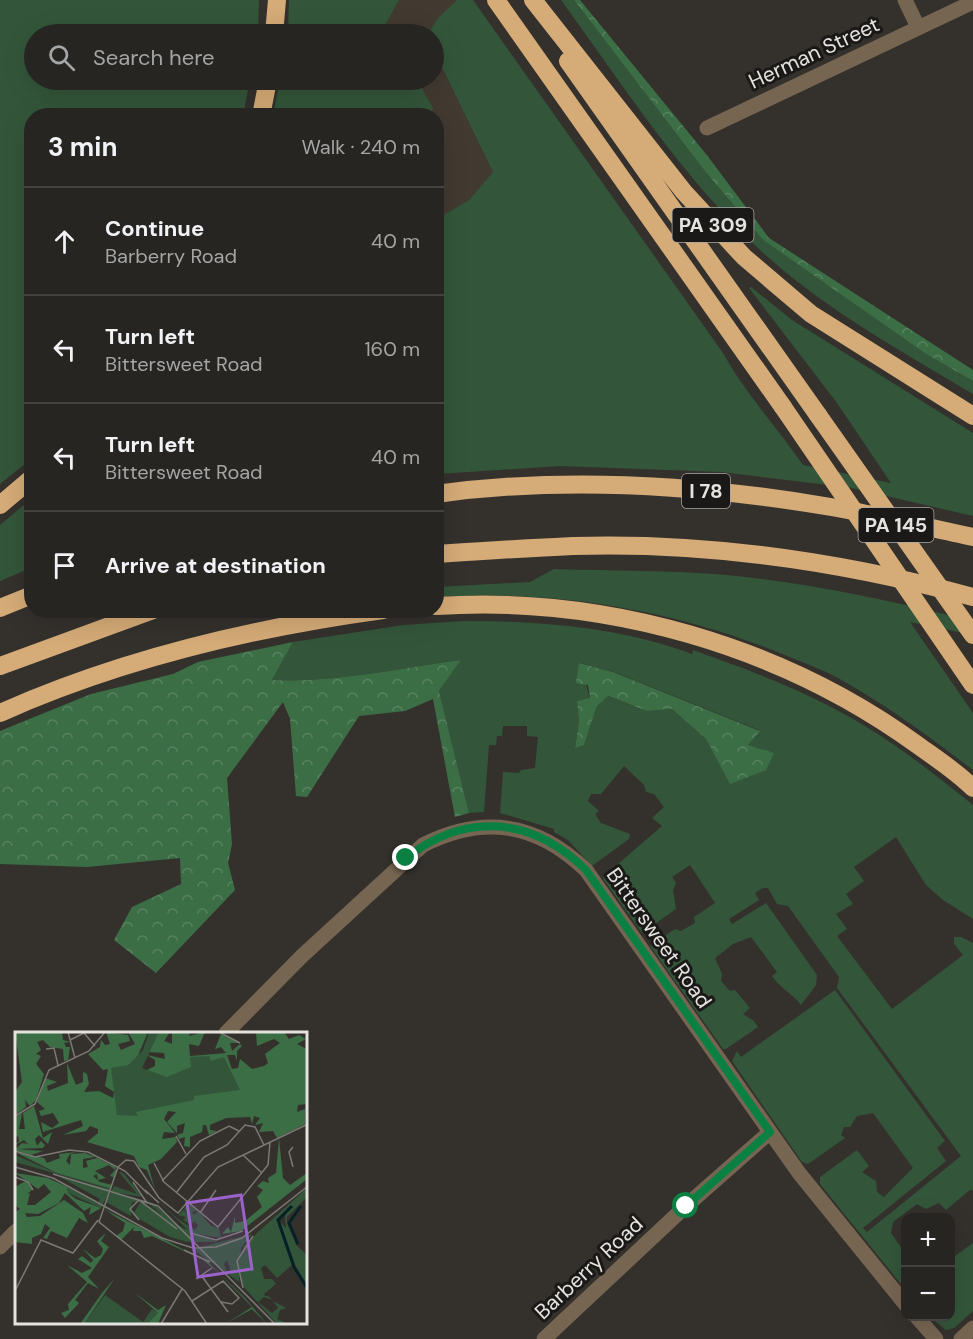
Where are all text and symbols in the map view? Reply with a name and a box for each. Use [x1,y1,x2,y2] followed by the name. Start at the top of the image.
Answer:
[744,10,884,96] street label: Herman Street
[24,24,444,90] search box
[45,41,78,74] icon: search
[93,43,214,72] text: Search here
[48,130,117,164] text: 3 min
[301,134,420,160] text: Walk · 240 m
[672,208,754,242] road number: PA 309
[105,214,204,243] text: Continue
[48,225,81,258] icon: ahead
[371,228,420,254] text: 40 m
[105,243,237,269] text: Barberry Road
[105,322,195,351] text: Turn left
[48,333,81,366] icon: left
[364,336,420,362] text: 160 m
[105,351,263,377] text: Bittersweet Road
[105,430,195,459] text: Turn left
[48,441,81,474] icon: left
[371,444,420,470] text: 40 m
[105,459,263,485] text: Bittersweet Road
[682,474,730,508] road number: I 78
[858,508,934,542] road number: PA 145
[48,549,81,582] icon: arrive
[105,551,326,580] text: Arrive at destination
[392,844,418,870] route end
[600,862,718,1014] street label: Bittersweet Road
[15,1032,308,1324] inset map
[672,1192,698,1218] route start
[529,1210,649,1326] street label: Barberry Road
[901,1213,955,1321] map controls
[901,1213,955,1267] button: +
[901,1267,955,1321] button: −

